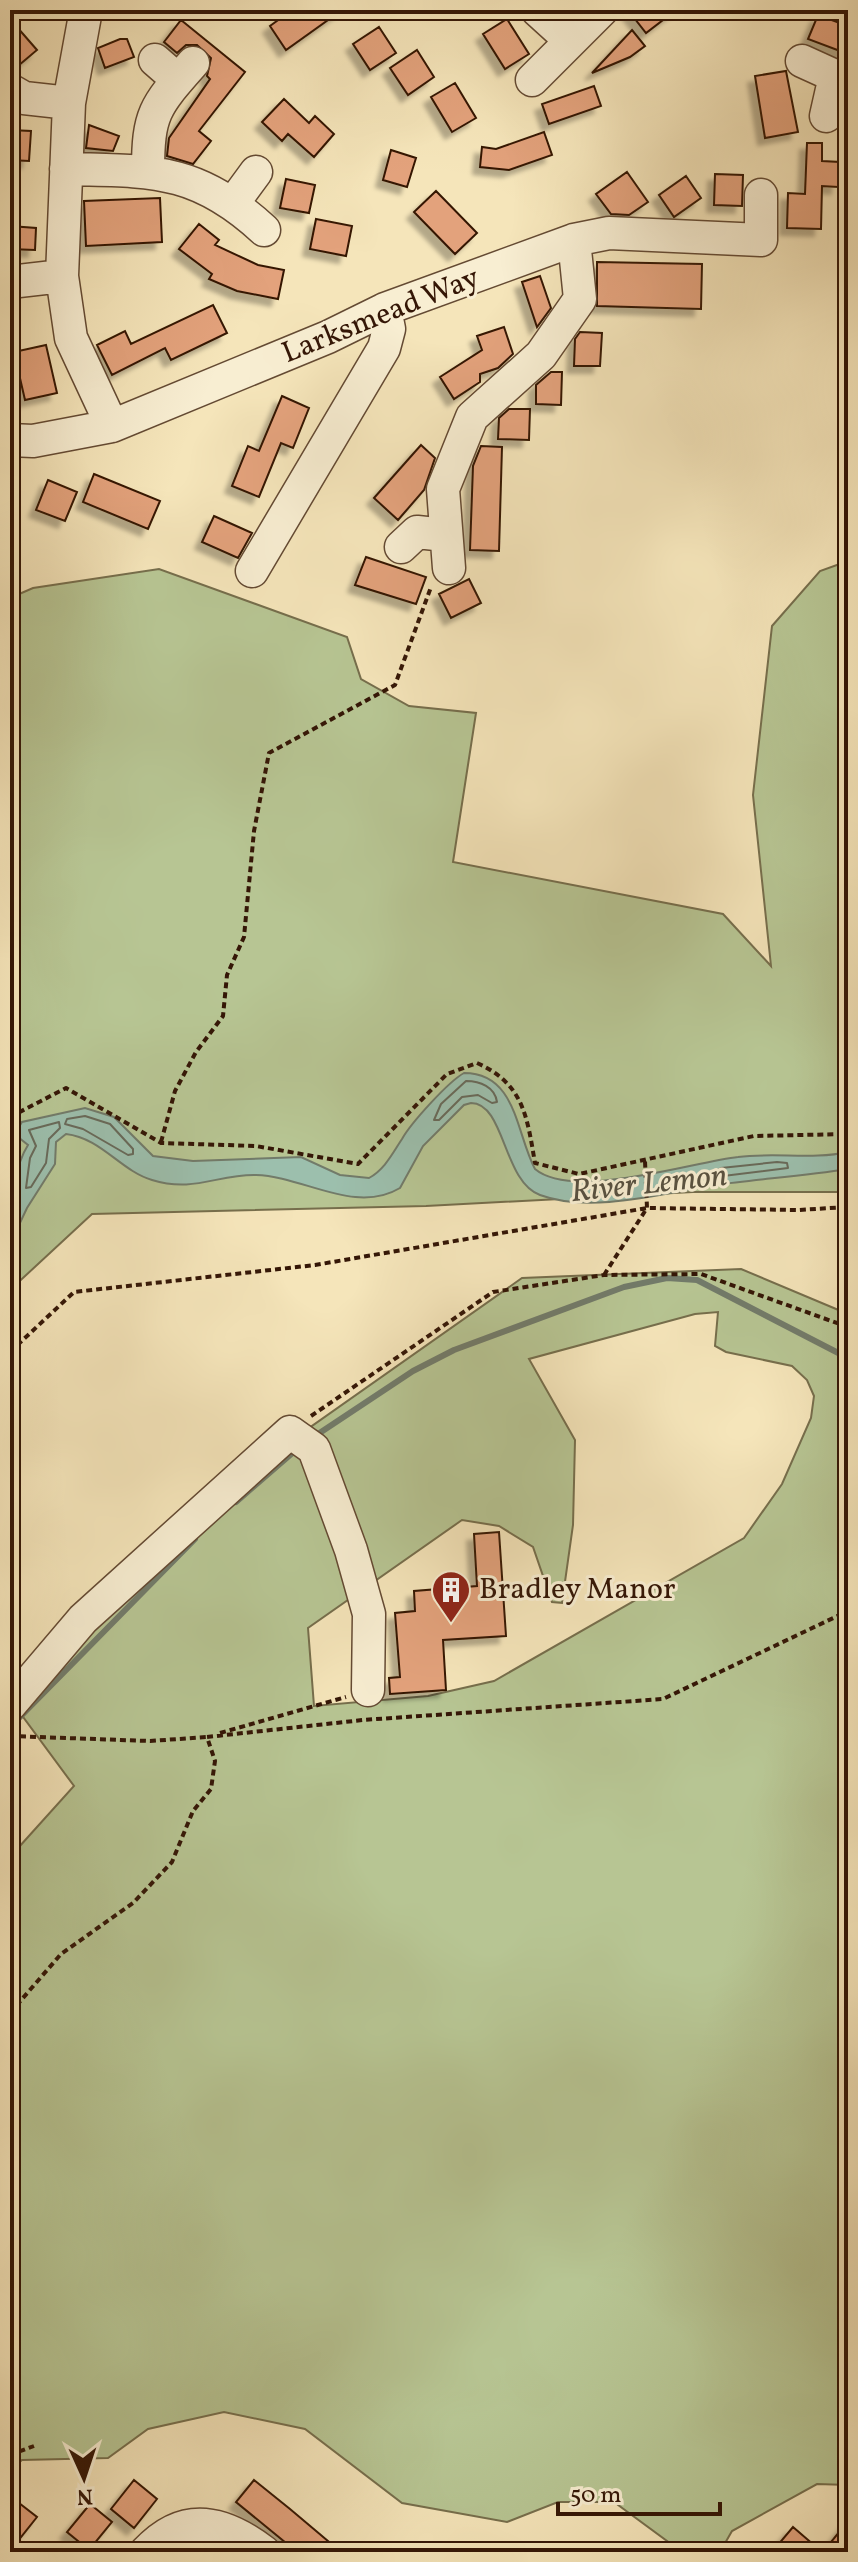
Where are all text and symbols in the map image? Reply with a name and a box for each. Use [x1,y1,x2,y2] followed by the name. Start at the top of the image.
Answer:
[276,257,486,375] street label: Larksmead Way
[569,1155,729,1215] water label: River Lemon
[430,1569,472,1624] building icon: Bradley Manor
[479,1569,676,1611] place label: Bradley Manor
[44,2438,124,2518] north arrow
[558,2466,720,2516] scale bar
[570,2479,622,2513] text: 50 m
[76,2480,94,2511] text: N

